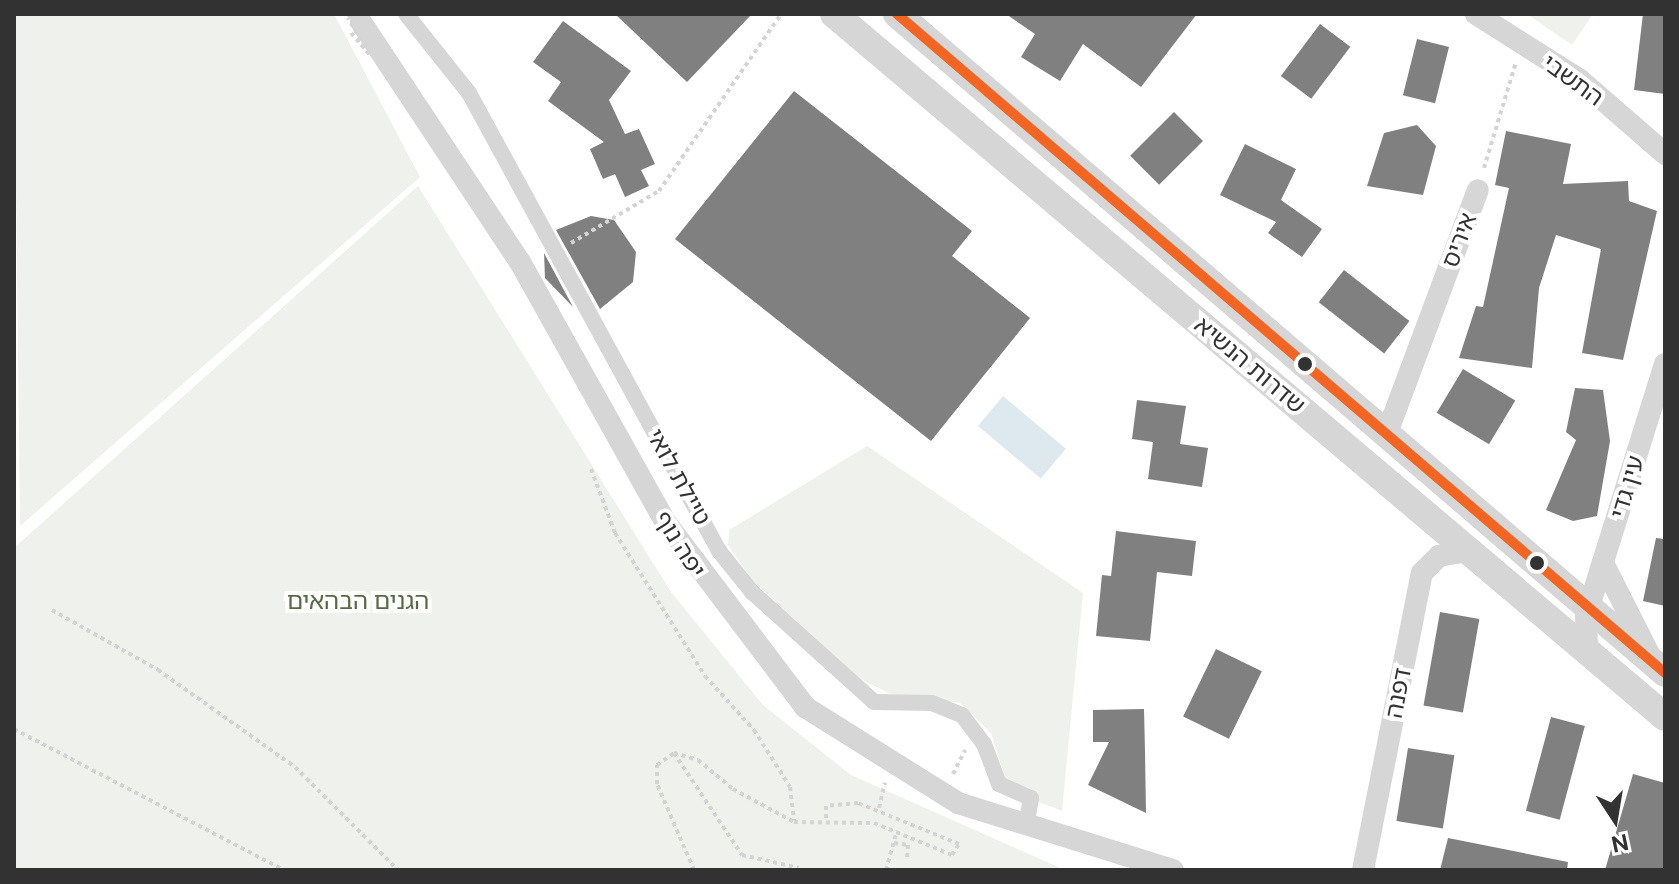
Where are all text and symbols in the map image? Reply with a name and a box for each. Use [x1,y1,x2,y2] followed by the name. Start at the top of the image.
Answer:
[1537,48,1609,112] street label: התשבי
[1435,209,1483,271] street label: איריס
[1189,310,1311,420] street label: שדרות הנשיא
[1297,356,1313,372] unlabelled marker
[641,424,717,530] street label: טיילת לואי
[1604,452,1650,522] street label: עין גדי
[648,505,712,583] street label: יפה נוף
[1529,555,1545,571] unlabelled marker
[287,587,429,615] park label: הגנים הבהאים
[1379,665,1417,721] street label: דפנה
[1575,780,1655,860] north arrow
[1609,829,1631,858] text: N

